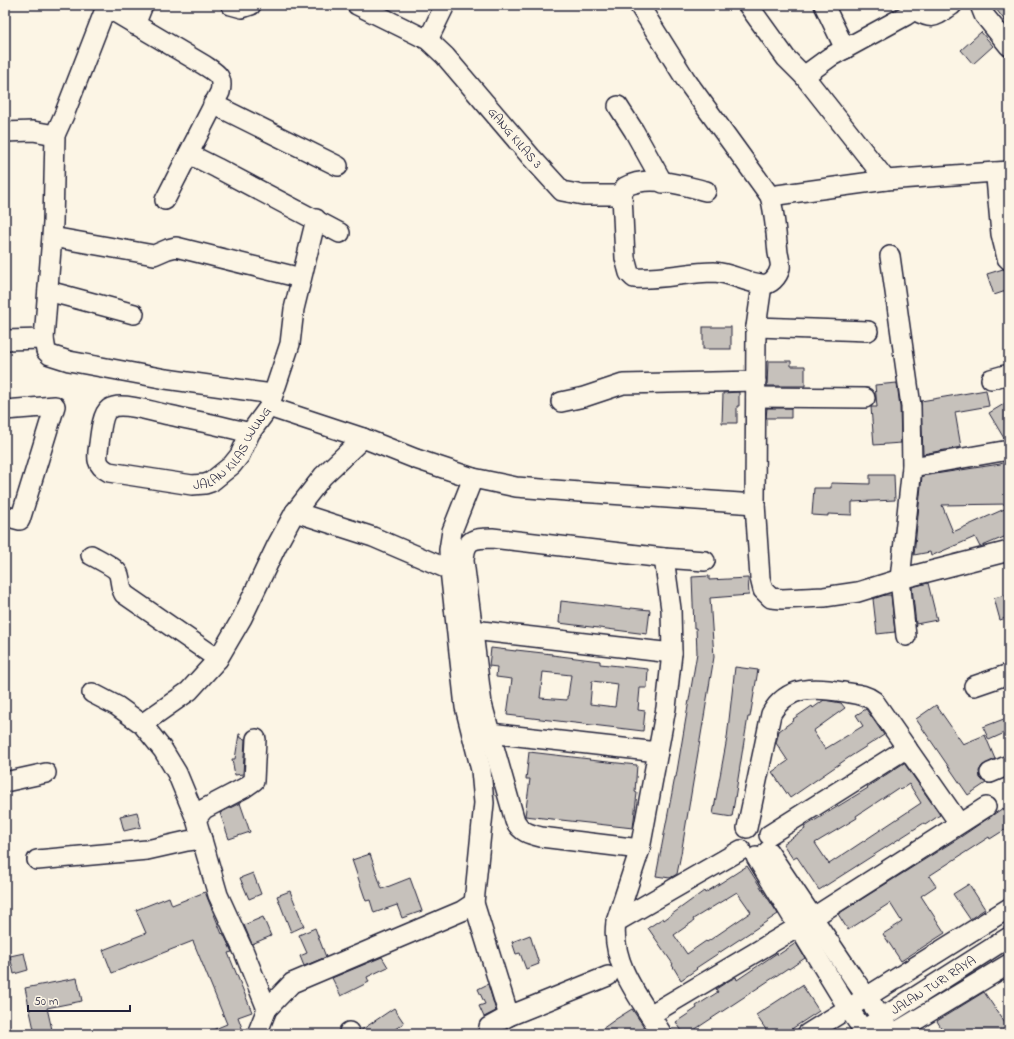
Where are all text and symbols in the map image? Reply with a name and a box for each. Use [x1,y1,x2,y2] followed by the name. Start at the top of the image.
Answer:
[483,103,547,173] street label: GANG KILAS 3
[192,403,276,494] street label: JALAN KILAS UJUNG
[887,951,980,1019] street label: JALAN TURI RAYA
[28,987,130,1013] scale bar
[34,993,58,1011] text: 50 m

